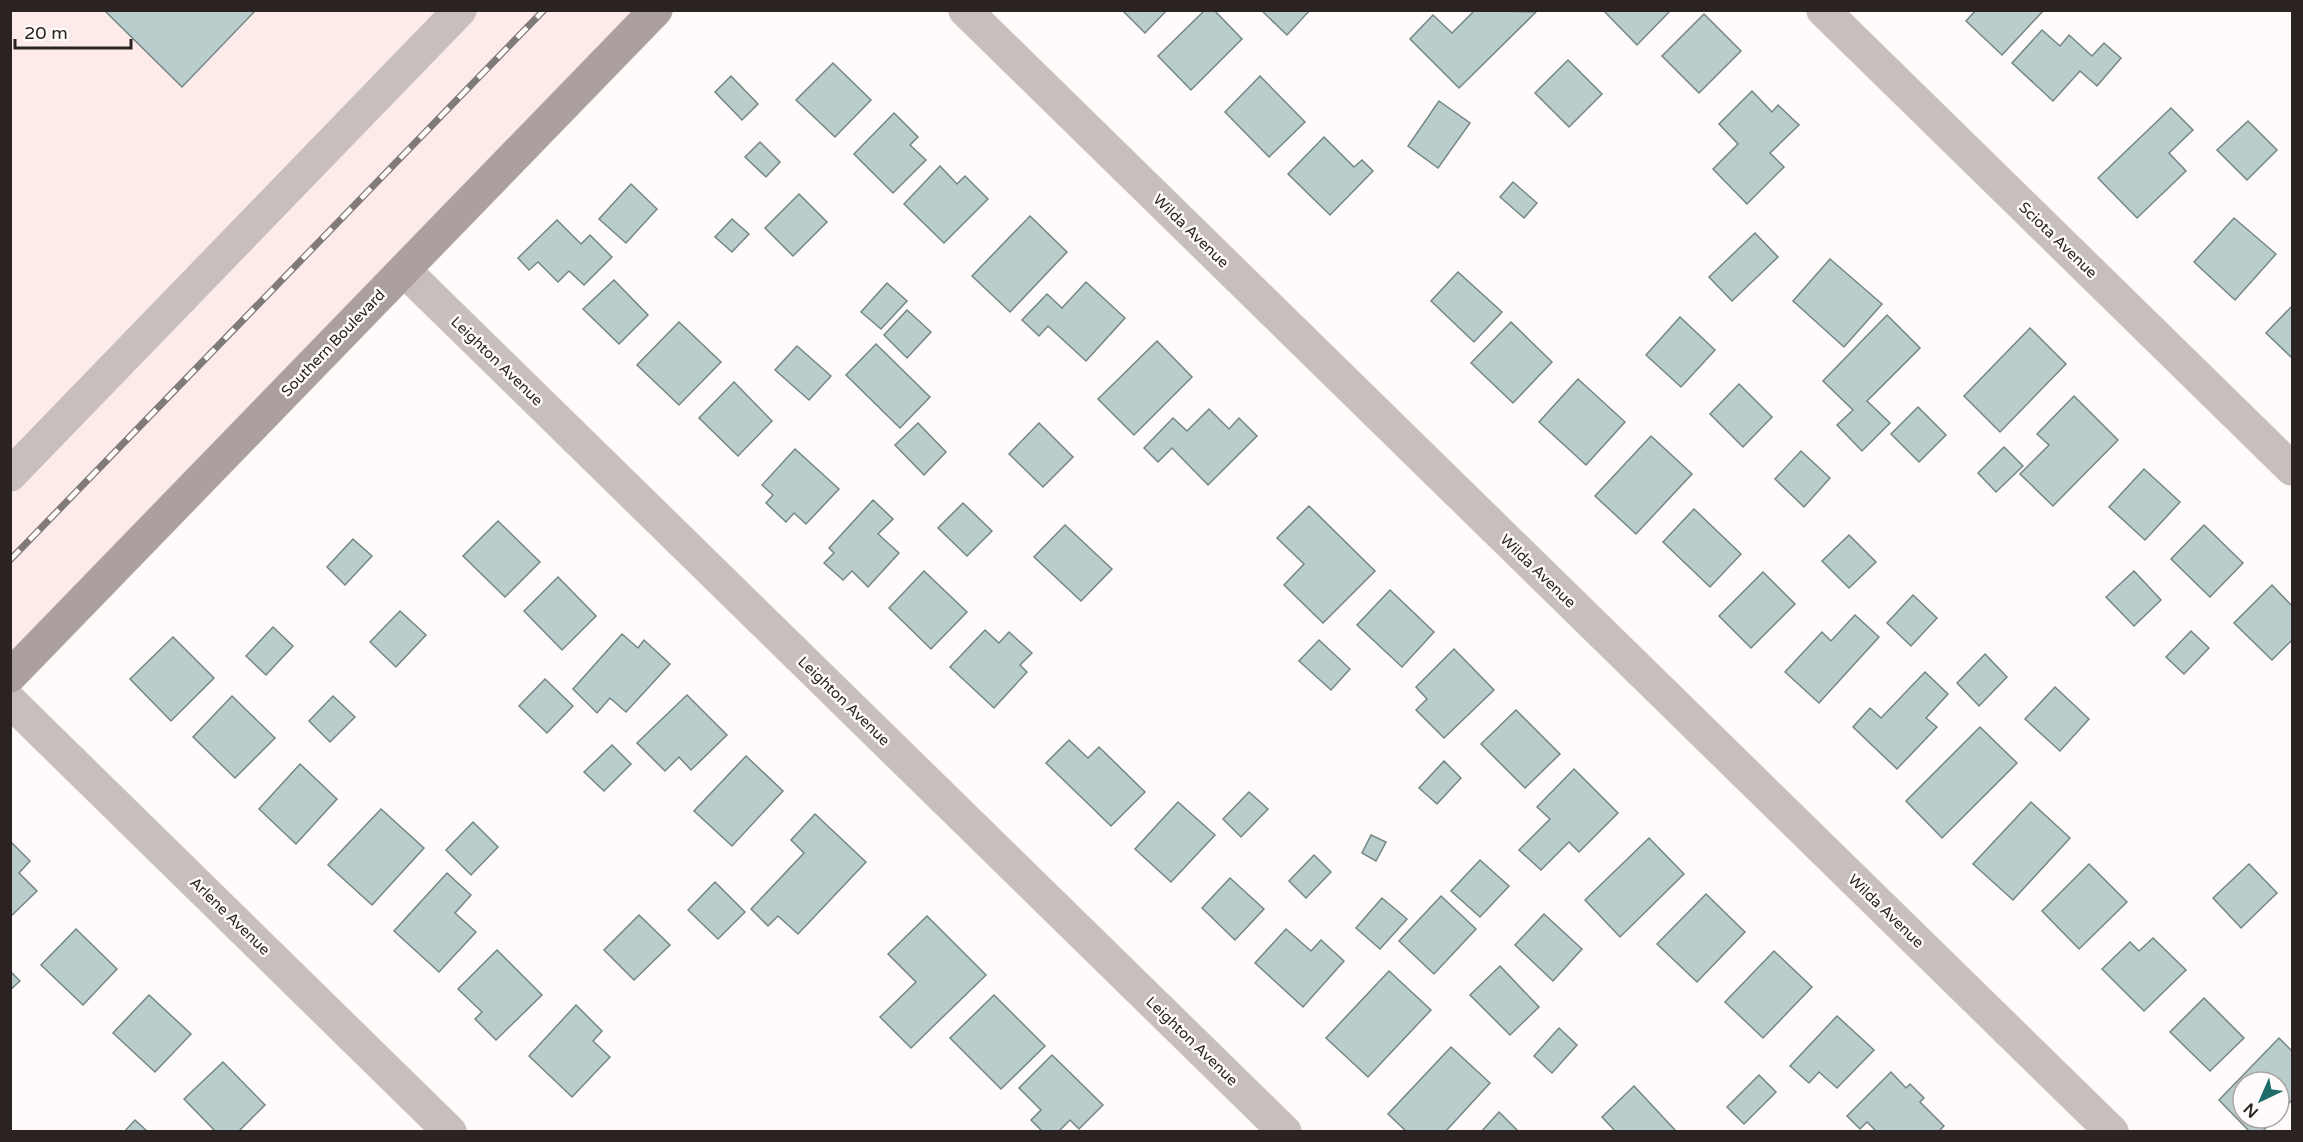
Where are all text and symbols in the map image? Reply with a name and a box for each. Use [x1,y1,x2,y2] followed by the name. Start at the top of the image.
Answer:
[15,12,130,50] scale bar
[24,22,68,44] text: 20 m
[1150,190,1232,272] street label: Wilda Avenue
[2015,198,2101,282] street label: Sciota Avenue
[277,286,389,400] street label: Southern Boulevard
[447,313,547,409] street label: Leighton Avenue
[1497,530,1579,612] street label: Wilda Avenue
[794,653,894,749] street label: Leighton Avenue
[1845,870,1927,952] street label: Wilda Avenue
[186,873,274,959] street label: Arlene Avenue
[1142,993,1242,1089] street label: Leighton Avenue
[2231,1070,2291,1130] north arrow
[2240,1098,2263,1122] text: N

